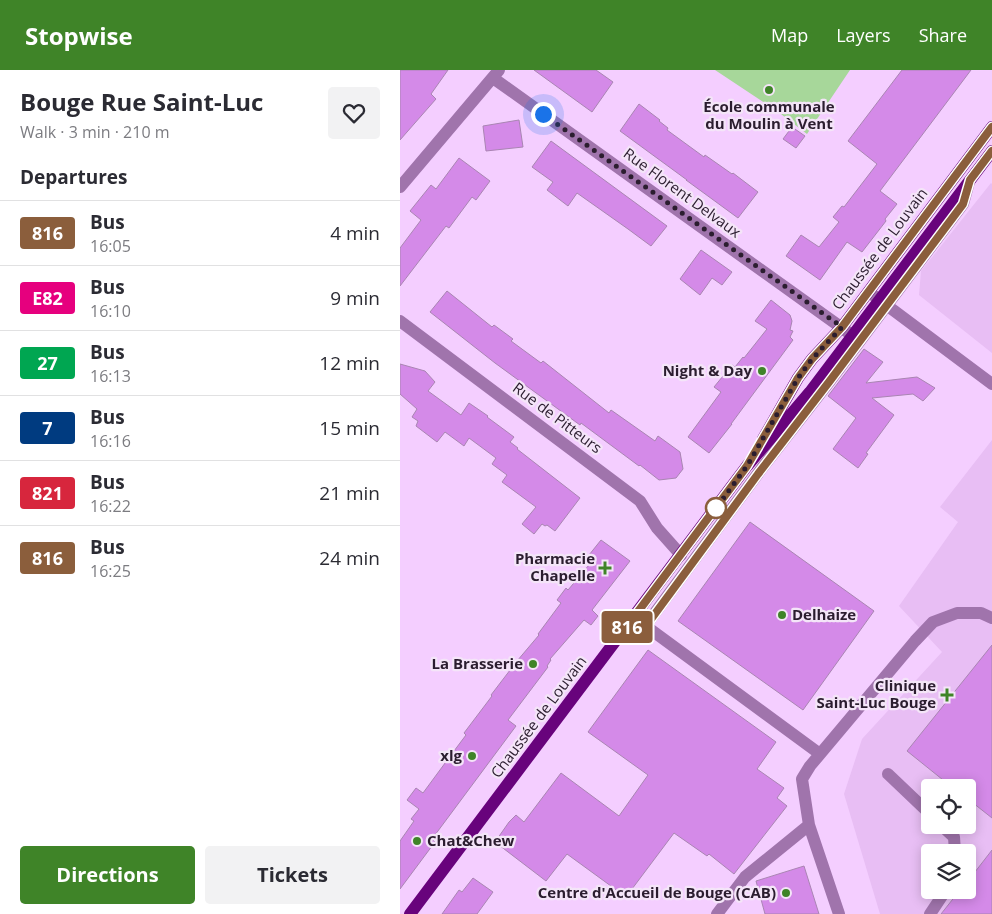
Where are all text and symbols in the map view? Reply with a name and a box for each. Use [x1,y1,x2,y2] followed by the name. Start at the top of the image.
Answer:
[25,19,133,52] text: Stopwise
[771,23,808,47] text: Map
[836,23,891,47] text: Layers
[919,23,967,47] text: Share
[763,84,775,96] marker: École communale du Moulin à Vent
[20,85,263,118] text: Bouge Rue Saint-Luc
[328,87,380,139] button: heart
[703,96,835,133] place label: École communale du Moulin à Vent
[531,102,556,127] your location
[20,121,170,143] text: Walk · 3 min · 210 m
[620,143,745,242] street label: Rue Florent Delvaux
[20,164,127,190] text: Departures
[827,183,932,313] street label: Chaussée de Louvain
[90,209,125,235] text: Bus
[330,220,380,246] text: 4 min
[32,221,63,245] text: 816
[90,235,131,257] text: 16:05
[90,274,125,300] text: Bus
[330,285,380,311] text: 9 min
[32,286,63,310] text: E82
[90,300,131,322] text: 16:10
[90,339,125,365] text: Bus
[319,350,380,376] text: 12 min
[37,351,58,375] text: 27
[663,360,752,380] place label: Night & Day
[90,365,131,387] text: 16:13
[756,365,768,377] marker: Night & Day
[509,377,606,457] street label: Rue de Pitteurs
[90,404,125,430] text: Bus
[319,415,380,441] text: 15 min
[42,416,53,440] text: 7
[90,430,131,452] text: 16:16
[90,469,125,495] text: Bus
[319,480,380,506] text: 21 min
[32,481,63,505] text: 821
[90,495,131,517] text: 16:22
[705,497,727,519] unlabelled marker
[90,534,125,560] text: Bus
[319,545,380,571] text: 24 min
[32,546,63,570] text: 816
[515,548,595,585] place label: Pharmacie Chapelle
[90,560,131,582] text: 16:25
[599,562,611,574] marker: Pharmacie Chapelle
[792,604,856,624] place label: Delhaize
[776,609,788,621] marker: Delhaize
[598,611,656,643] line badge: 816
[612,615,642,639] text: 816
[486,651,591,781] street label: Chaussée de Louvain
[432,653,523,673] place label: La Brasserie
[527,658,539,670] marker: La Brasserie
[816,675,936,712] place label: Clinique Saint-Luc Bouge
[940,688,954,702] marker: Clinique Saint-Luc Bouge
[440,745,463,765] place label: xlg
[466,750,478,762] marker: xlg
[921,779,976,899] map controls
[921,779,976,834] button: locate
[427,830,515,850] place label: Chat&Chew
[411,835,423,847] marker: Chat&Chew
[921,844,976,899] button: layers
[20,846,195,904] button: Directions
[205,846,380,904] button: Tickets
[538,882,776,902] place label: Centre d'Accueil de Bouge (CAB)
[780,887,792,899] marker: Centre d'Accueil de Bouge (CAB)

